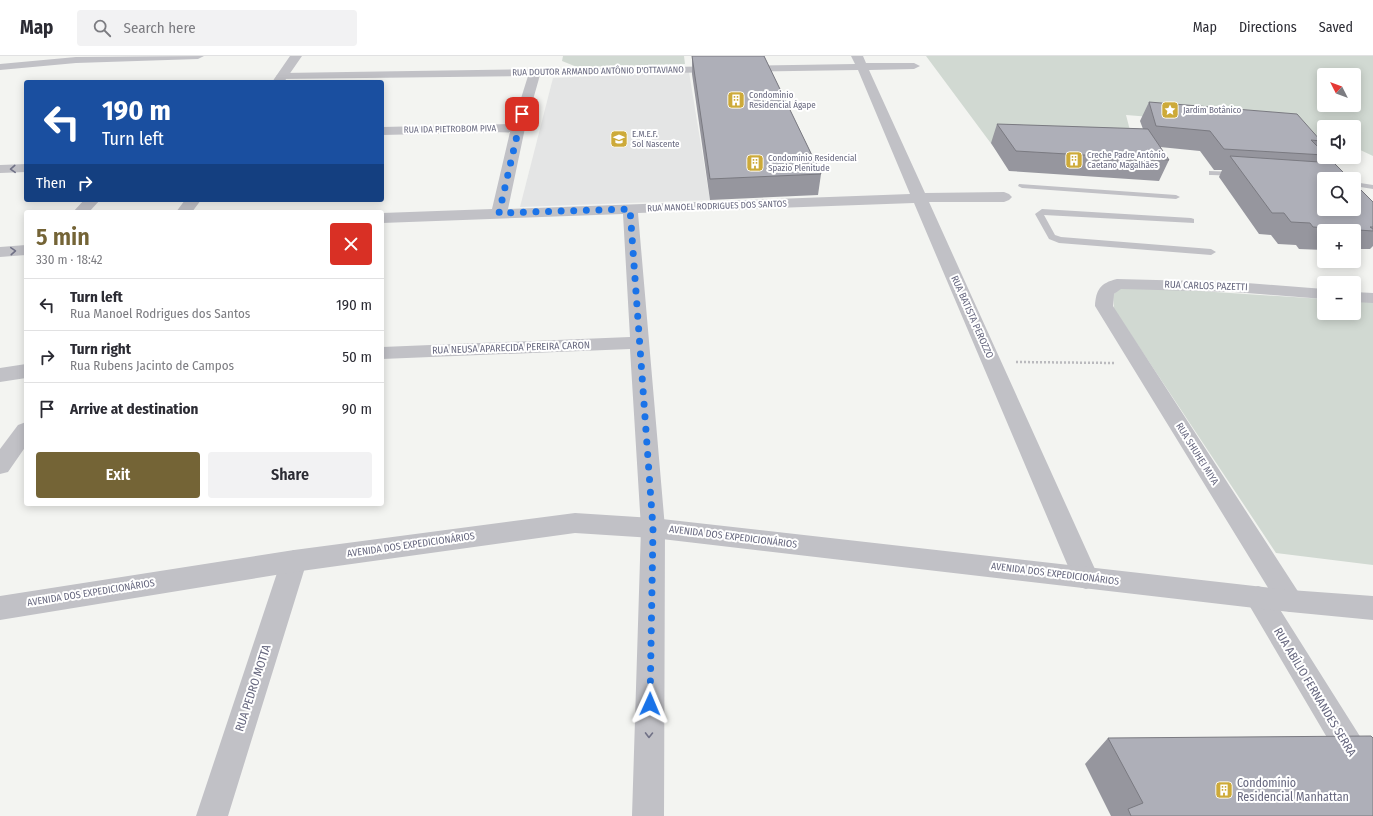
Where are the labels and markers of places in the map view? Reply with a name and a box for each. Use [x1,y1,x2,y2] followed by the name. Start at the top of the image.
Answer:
[726,90,746,110] building icon: Condominio Residencial Ágape
[749,90,816,110] place label: Condominio Residencial Ágape
[505,97,539,131] pin
[1160,100,1180,120] place icon: Jardim Botânico
[1183,105,1242,115] place label: Jardim Botânico
[609,129,629,149] school or university icon: E.M.E.F. Sol Nascente
[632,129,680,149] place label: E.M.E.F. Sol Nascente
[1064,150,1084,170] building icon: Creche Padre Antônio Caetano Magalhães
[1087,150,1166,170] place label: Creche Padre Antônio Caetano Magalhães
[745,153,765,173] building icon: Condomínio Residencial Spazio Plenitude
[768,153,857,173] place label: Condomínio Residencial Spazio Plenitude
[1237,776,1349,804] place label: Condomínio Residencial Manhattan
[1214,780,1234,800] building icon: Condomínio Residencial Manhattan

